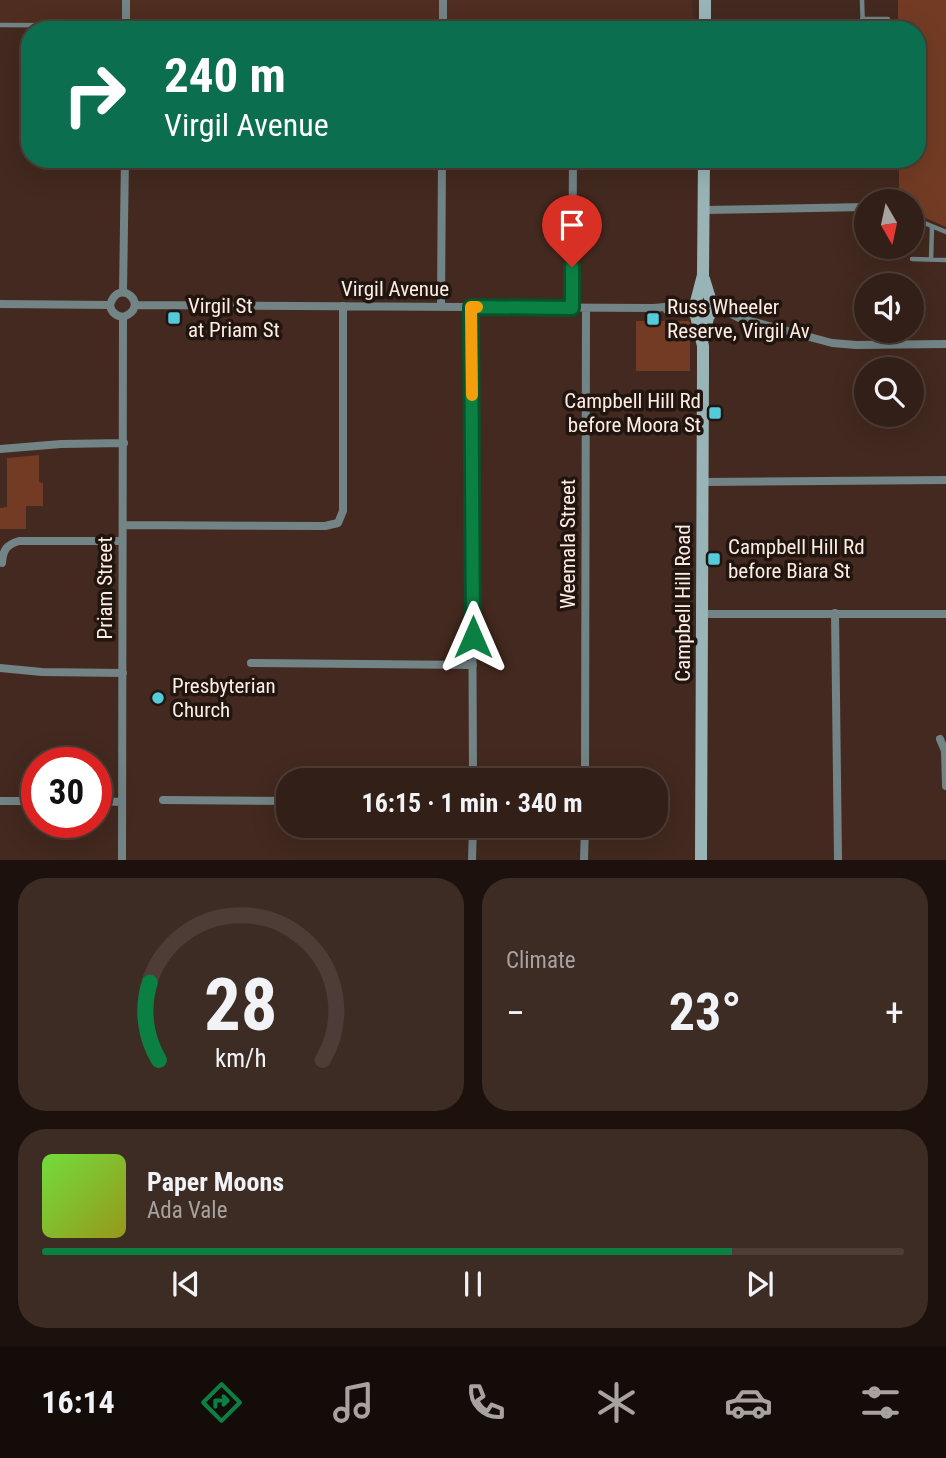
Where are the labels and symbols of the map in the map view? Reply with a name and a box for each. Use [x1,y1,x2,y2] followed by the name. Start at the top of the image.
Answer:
[854,189,924,259] north arrow
[542,195,602,267] pin
[341,277,449,301] street label: Virgil Avenue
[188,294,280,342] place label: Virgil St at Priam St
[667,295,810,343] place label: Russ Wheeler Reserve, Virgil Av
[166,310,182,326] marker: Virgil St at Priam St
[645,311,661,327] marker: Russ Wheeler Reserve, Virgil Av
[564,389,701,437] place label: Campbell Hill Rd before Moora St
[707,405,723,421] marker: Campbell Hill Rd before Moora St
[556,479,580,609] street label: Weemala Street
[671,524,695,682] street label: Campbell Hill Road
[728,535,865,583] place label: Campbell Hill Rd before Biara St
[93,537,117,639] street label: Priam Street
[706,551,722,567] marker: Campbell Hill Rd before Biara St
[436,600,510,674] position arrow
[172,674,276,722] place label: Presbyterian Church
[150,690,166,706] marker: Presbyterian Church
[21,747,112,838] speed limit sign: 30

